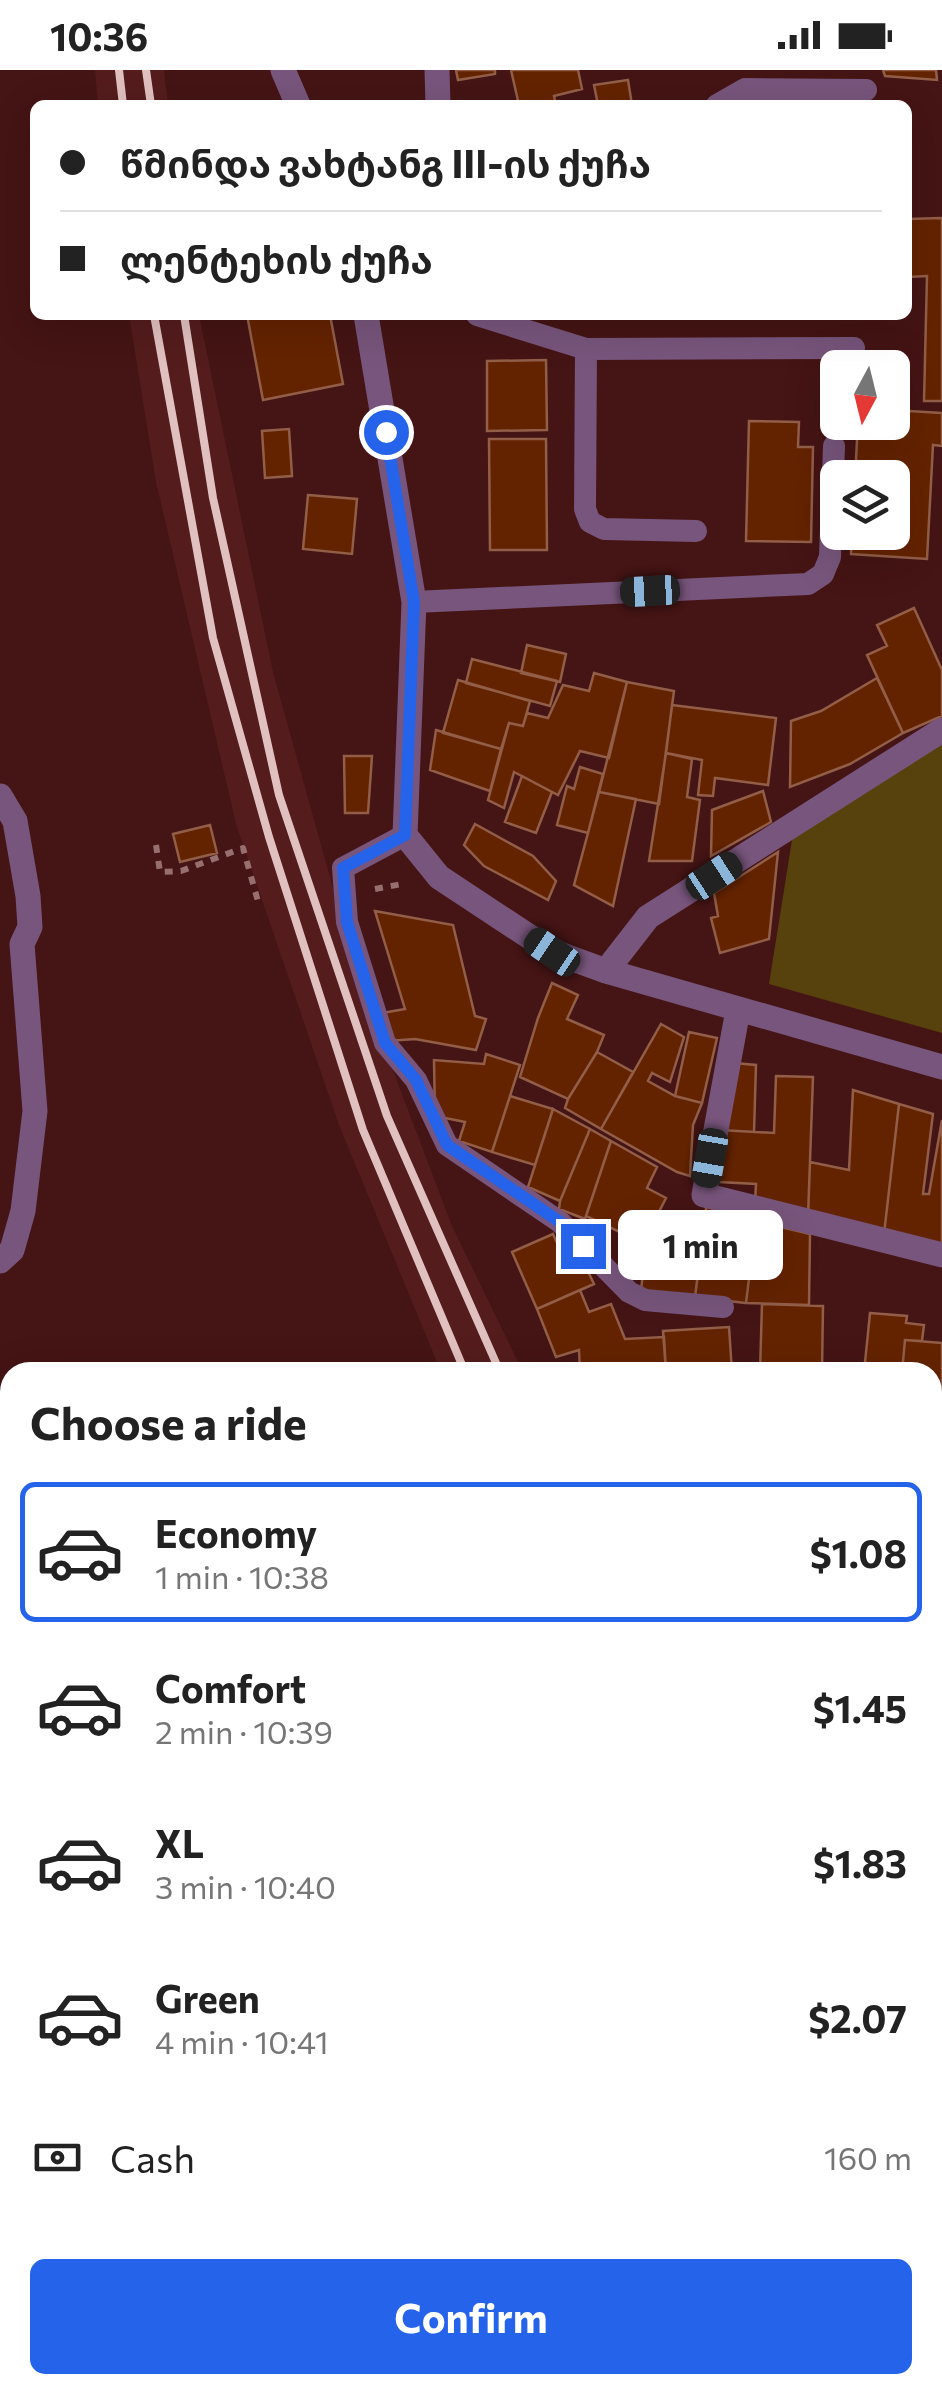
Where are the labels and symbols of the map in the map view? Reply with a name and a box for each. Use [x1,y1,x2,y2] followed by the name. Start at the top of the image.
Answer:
[820,350,910,440] north arrow
[364,410,409,455] route start
[619,574,681,608] car
[681,847,747,905] car
[519,923,585,981] car
[690,1126,730,1190] car
[618,1211,783,1281] callout: 1 min
[561,1224,606,1269] route end

